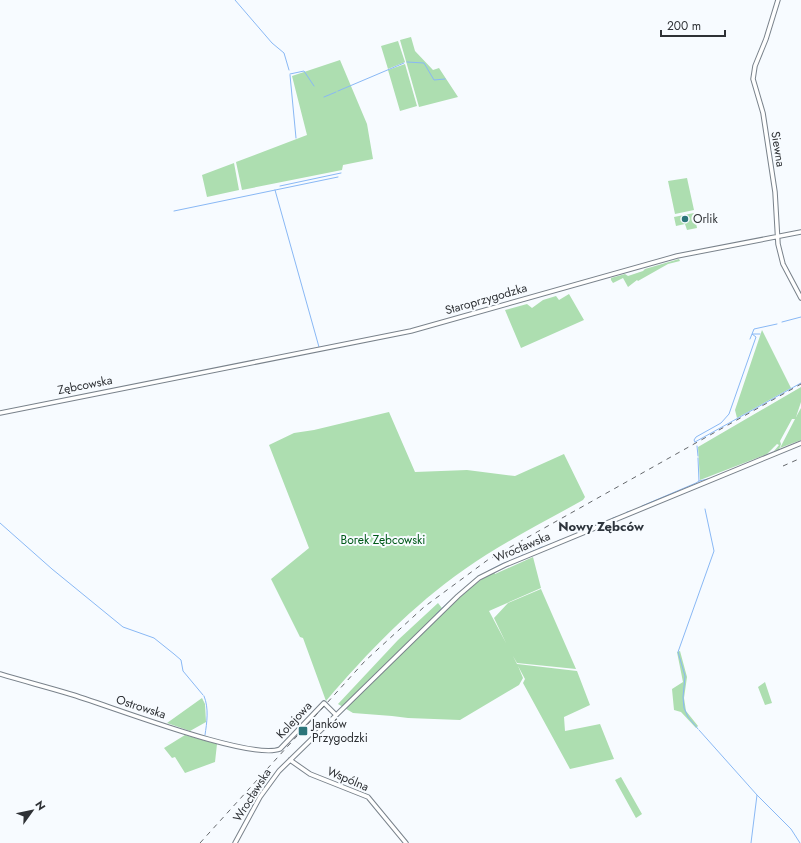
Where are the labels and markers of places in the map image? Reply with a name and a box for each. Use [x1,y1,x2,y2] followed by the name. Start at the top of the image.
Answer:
[693,210,718,228] place label: Orlik
[680,214,690,224] marker: Orlik
[310,715,368,747] place label: Janków Przygodzki
[297,725,309,737] marker: Janków Przygodzki

